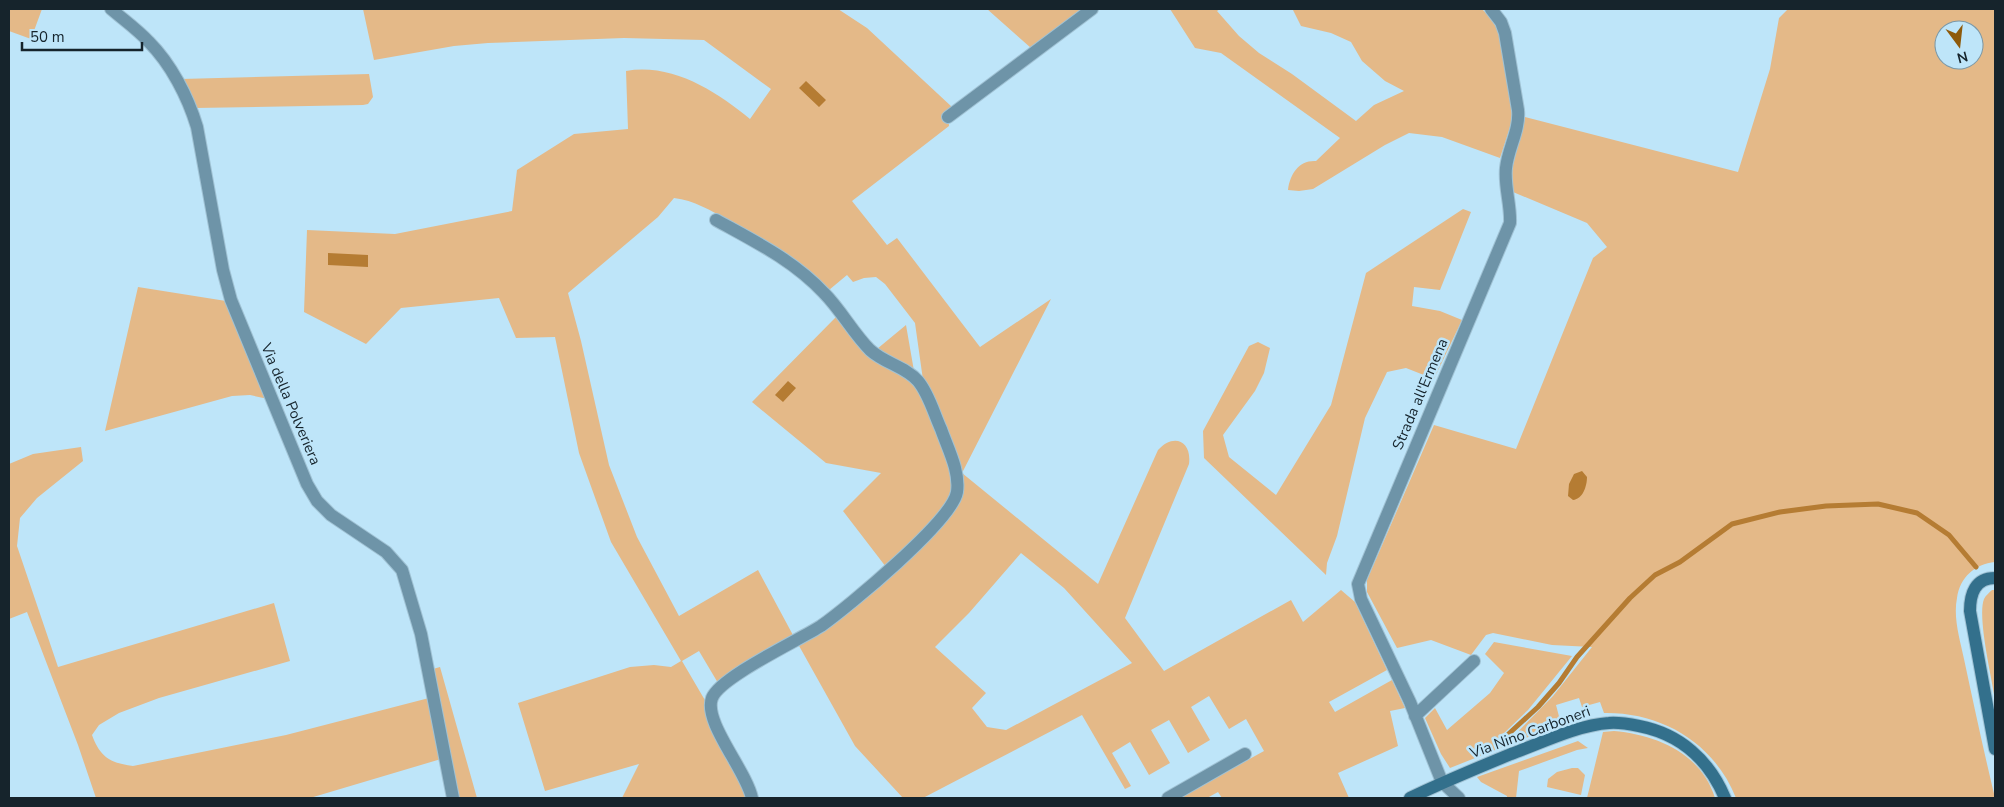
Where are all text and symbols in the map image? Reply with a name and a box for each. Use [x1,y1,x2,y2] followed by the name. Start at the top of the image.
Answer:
[22,20,142,52] scale bar
[1934,20,1984,70] north arrow
[30,27,65,47] text: 50 m
[1955,47,1970,68] text: N
[1387,335,1453,453] street label: Strada all'Ermena
[256,339,326,468] street label: Via della Polveriera
[1466,701,1593,763] street label: Via Nino Carboneri

